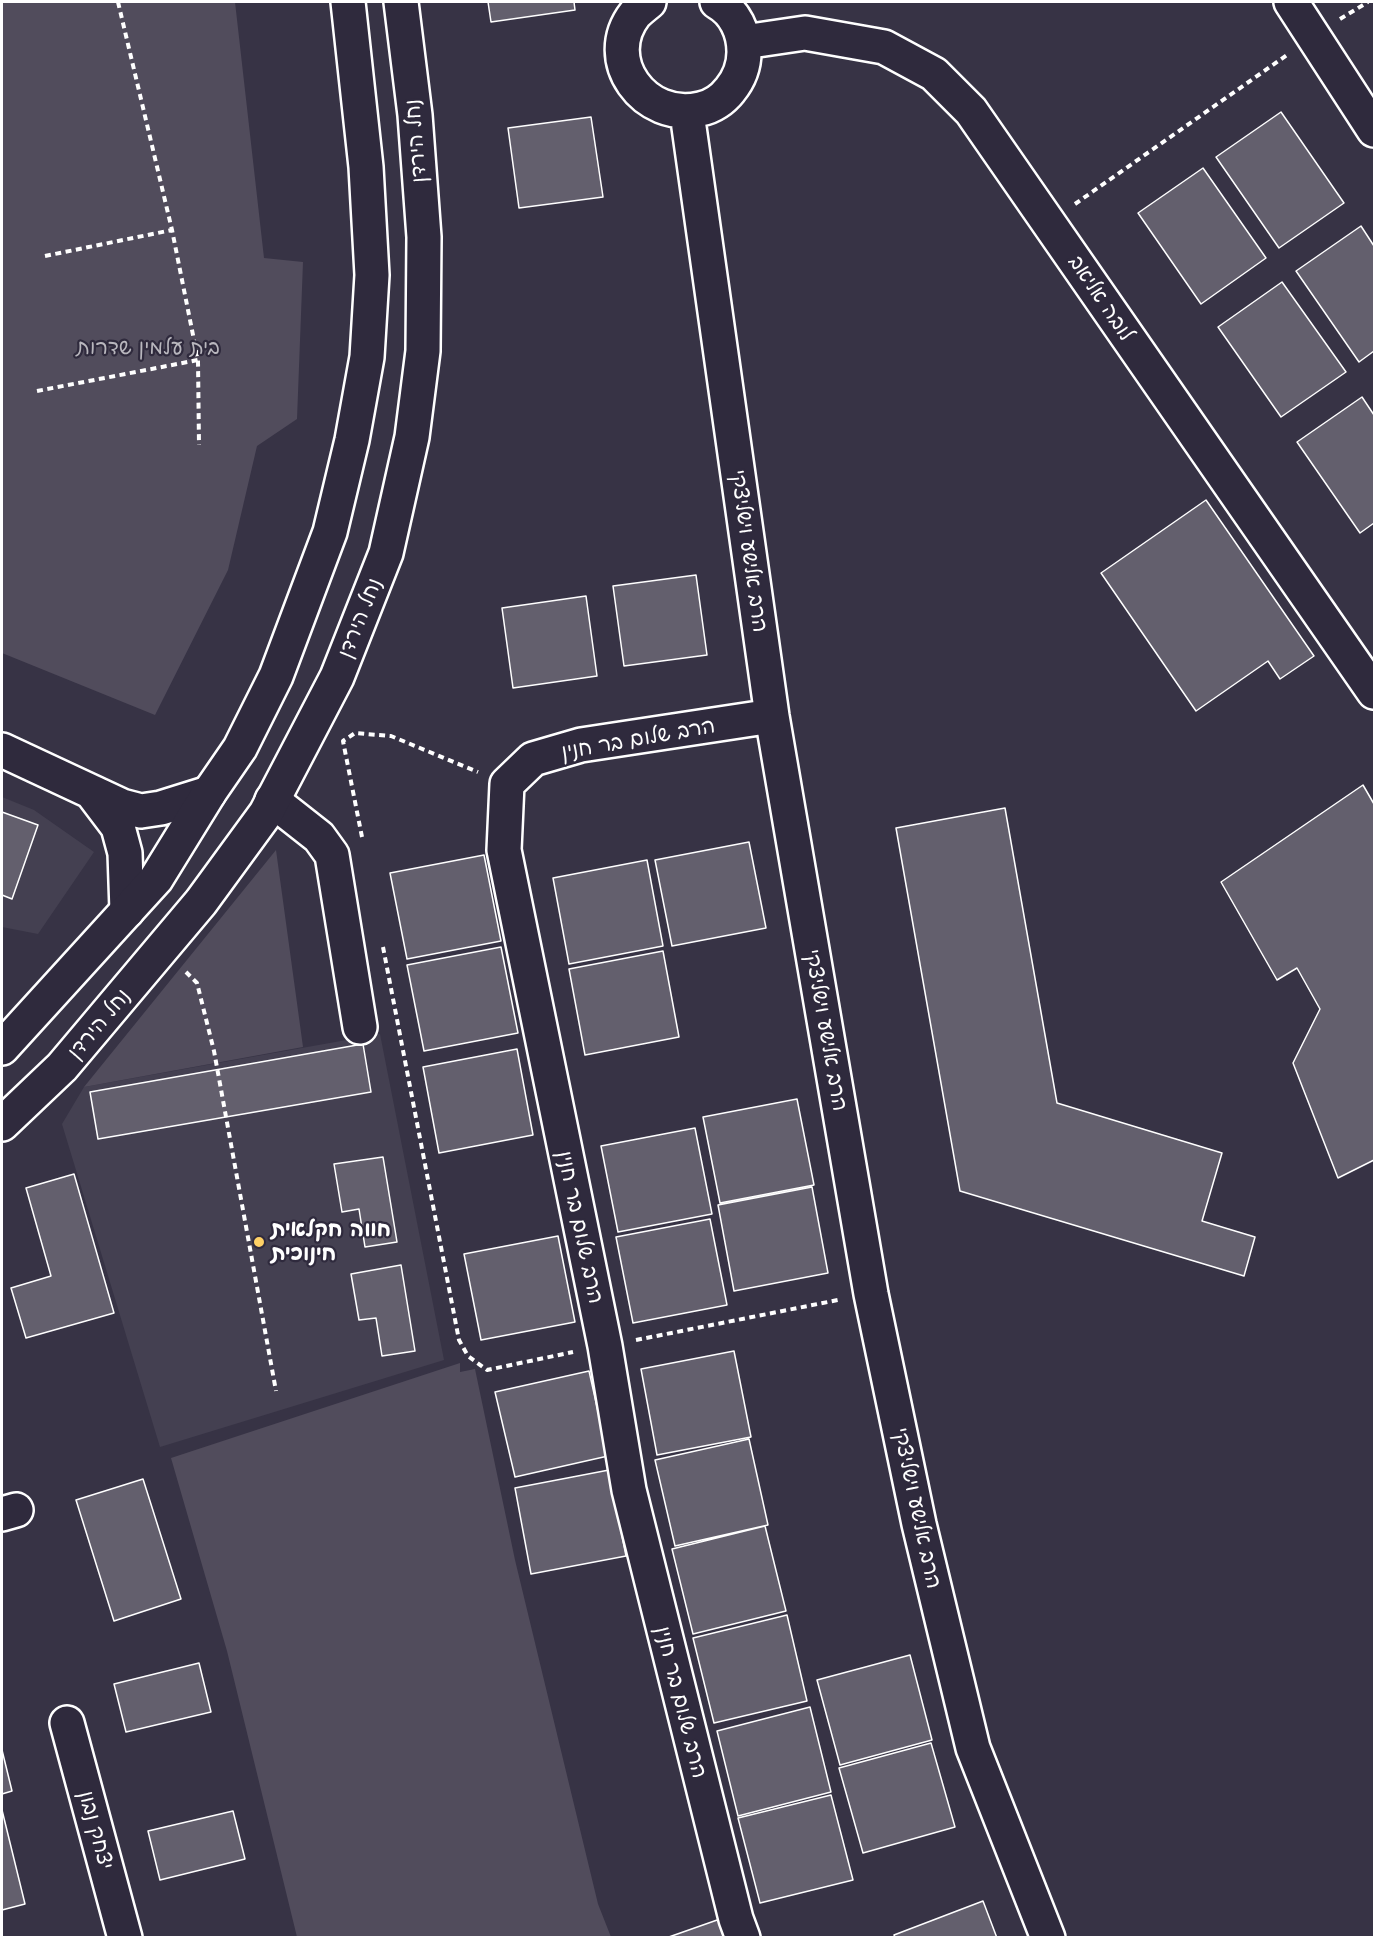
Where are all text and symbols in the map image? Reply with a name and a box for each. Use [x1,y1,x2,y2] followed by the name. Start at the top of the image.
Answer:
[400,98,432,184] street label: נחל הירדן
[1063,250,1139,346] street label: לובה אליאב
[76,335,220,361] park label: בית עלמין שדרות
[725,468,773,634] street label: הרב אלישע וישליצקי
[333,574,387,662] street label: נחל הירדן
[559,713,717,765] street label: הרב שלום בר חנין
[799,947,853,1113] street label: הרב אלישע וישליצקי
[62,984,136,1064] street label: נחל הירדן
[551,1148,609,1306] street label: הרב שלום בר חנין
[271,1217,391,1267] place label: חווה חקלאית חינוכית
[252,1235,266,1249] marker: חווה חקלאית חינוכית
[888,1425,946,1591] street label: הרב אלישע וישליצקי
[650,1623,712,1781] street label: הרב שלום בר חנין
[73,1788,119,1872] street label: יצחק נבון

